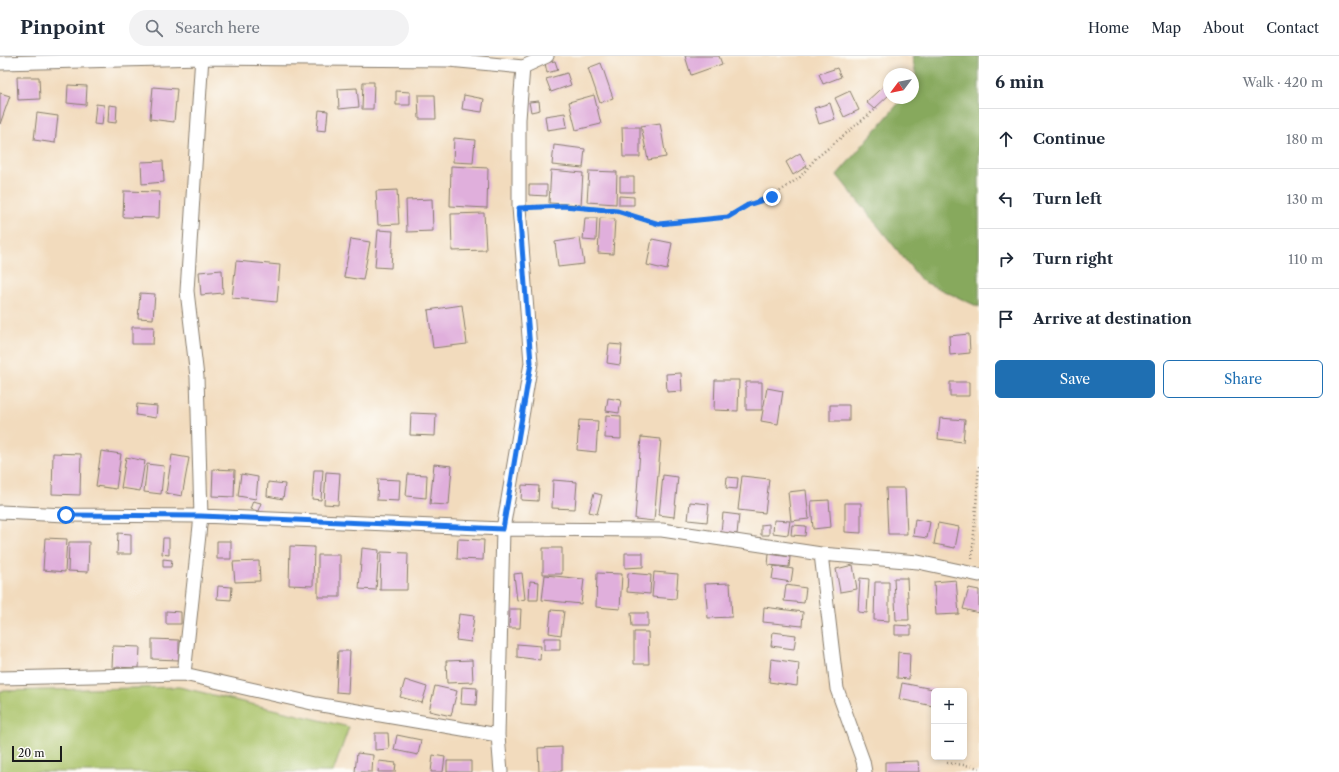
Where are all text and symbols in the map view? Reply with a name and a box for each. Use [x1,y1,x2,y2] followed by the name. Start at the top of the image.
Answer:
[129,10,409,46] search box
[20,16,105,39] text: Pinpoint
[143,17,165,39] icon: search
[175,18,260,37] text: Search here
[1088,19,1129,37] text: Home
[1151,19,1181,37] text: Map
[1203,19,1244,37] text: About
[1266,19,1319,37] text: Contact
[883,68,919,104] north arrow
[995,72,1044,92] text: 6 min
[1243,74,1323,90] text: Walk · 420 m
[995,128,1017,150] icon: ahead
[1033,129,1105,148] text: Continue
[1286,131,1323,147] text: 180 m
[763,188,781,206] route end
[995,188,1017,210] icon: left
[1033,189,1102,208] text: Turn left
[1287,191,1323,207] text: 130 m
[995,248,1017,270] icon: right
[1033,249,1113,268] text: Turn right
[1288,251,1323,267] text: 110 m
[995,308,1017,330] icon: arrive
[1033,309,1192,328] text: Arrive at destination
[995,360,1155,398] button: Save
[1163,360,1323,398] button: Share
[57,506,75,524] route start
[931,688,967,760] map controls
[931,688,967,724] button: +
[931,724,967,760] button: −
[12,744,62,763] scale bar
[18,746,44,760] text: 20 m

